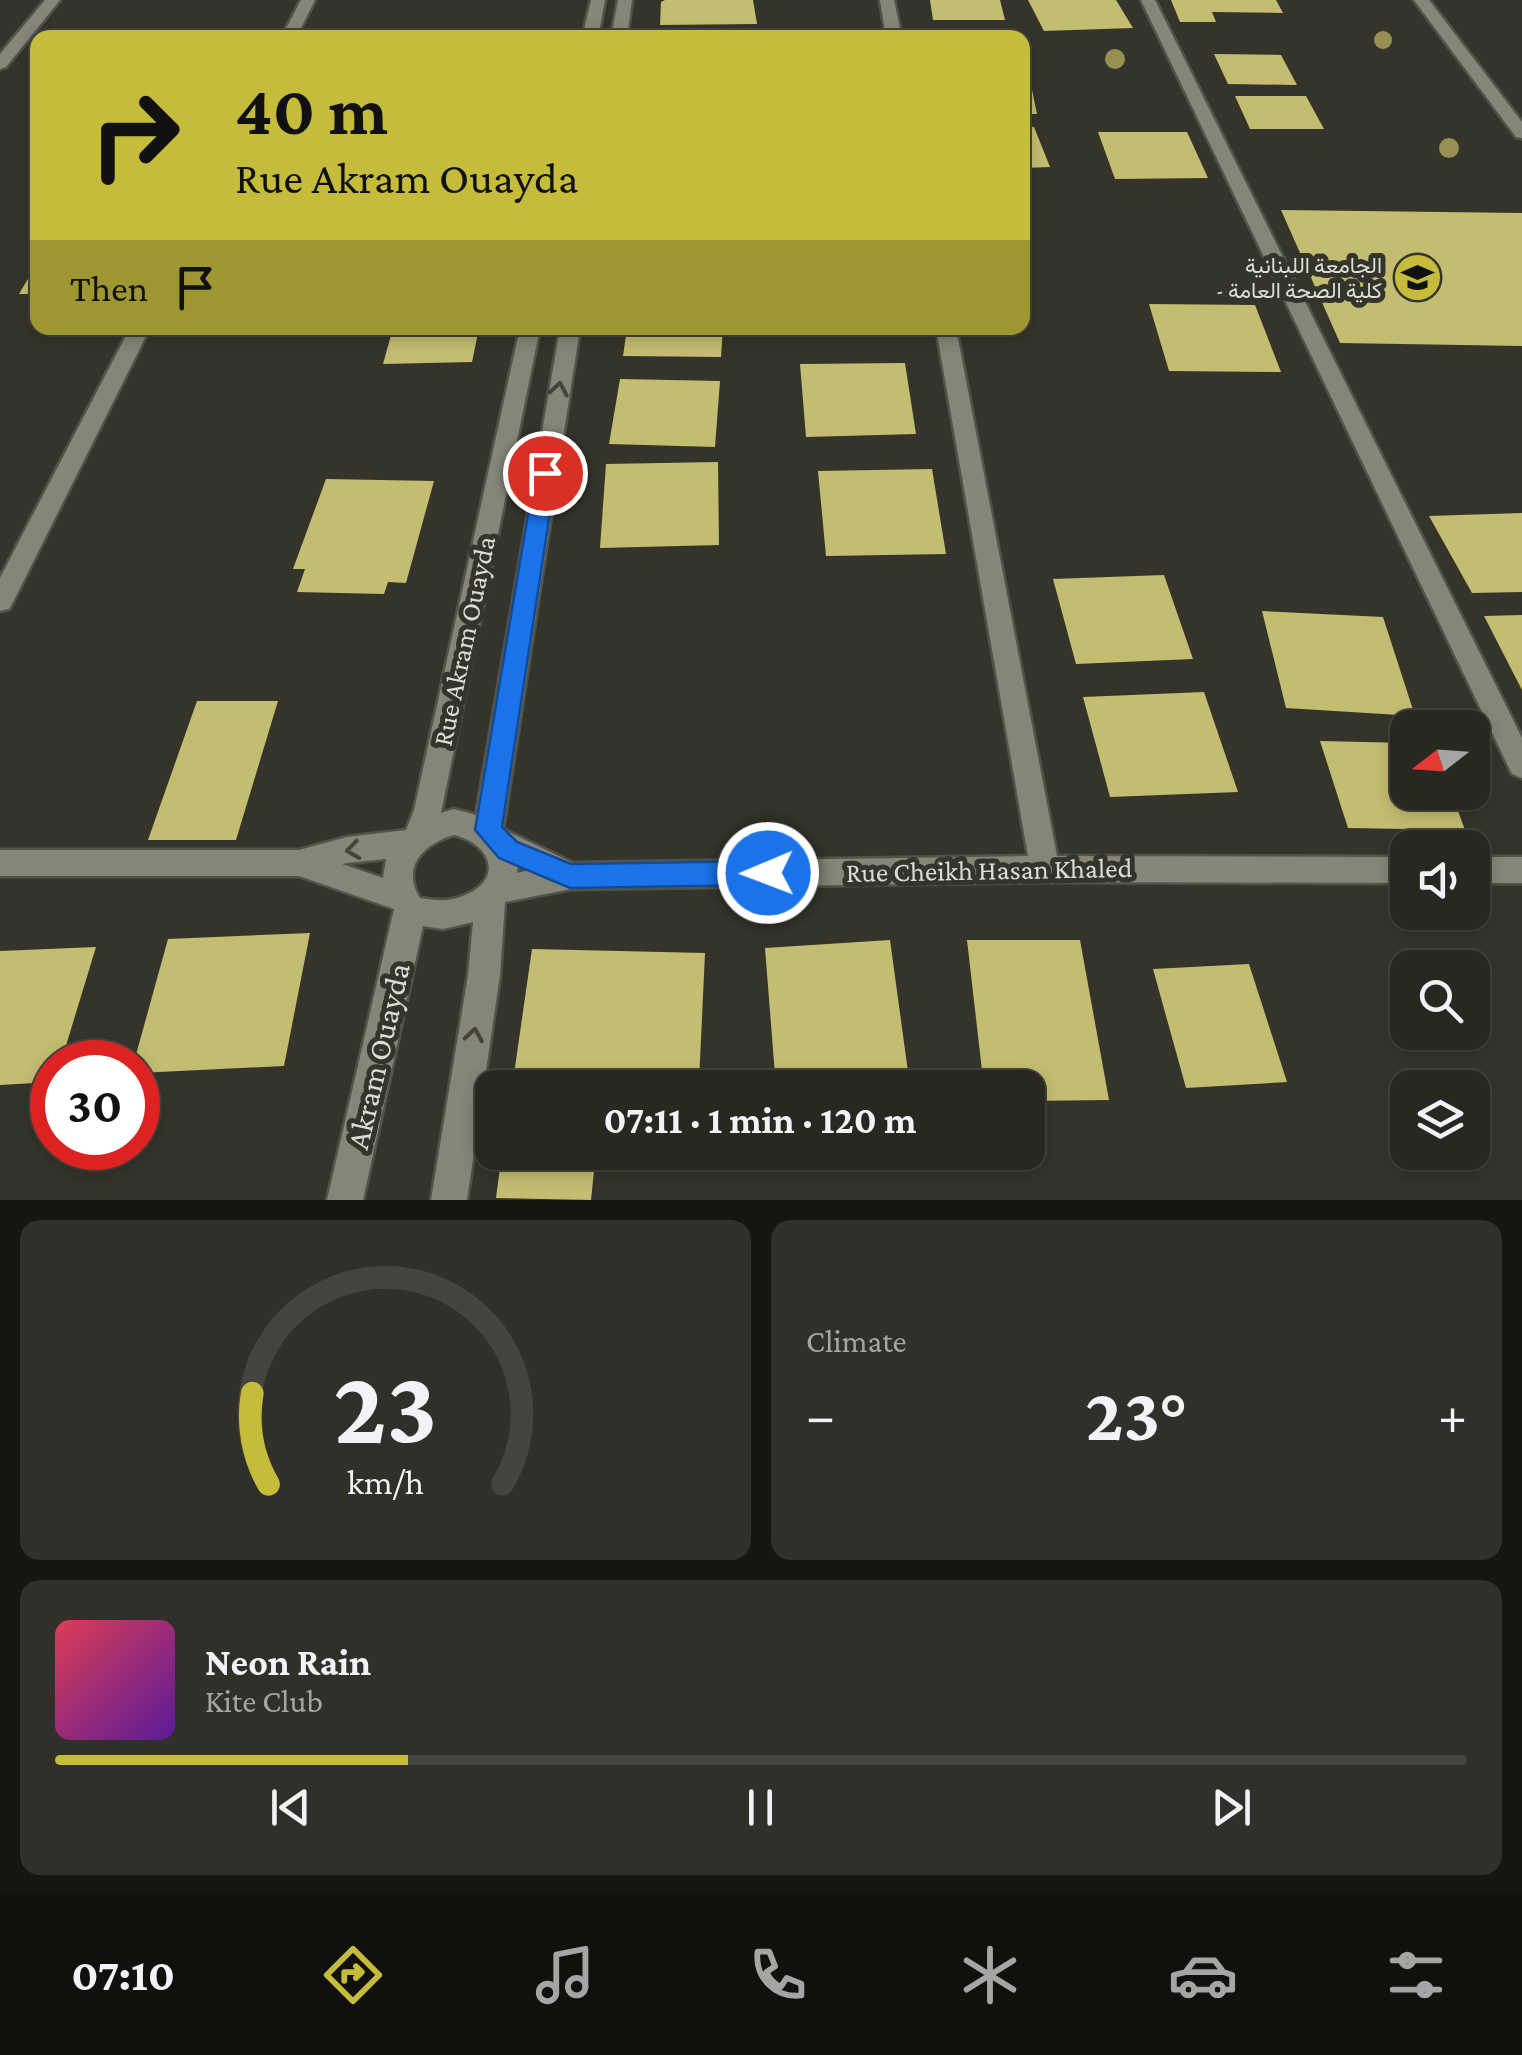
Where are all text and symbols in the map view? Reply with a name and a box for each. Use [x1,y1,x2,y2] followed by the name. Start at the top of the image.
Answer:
[70,70,200,200] icon: right
[235,71,388,149] text: 40 m
[235,153,579,203] text: Rue Akram Ouayda
[1391,252,1443,304] school or university icon: الجامعة اللبنانية - كلية الصحة العامة
[1216,253,1382,303] place label: الجامعة اللبنانية - كلية الصحة العامة
[168,260,223,315] icon: arrive
[70,267,148,309] text: Then
[548,381,569,397] one-way arrow
[503,431,588,516] pin
[518,446,573,501] icon: arrive
[427,533,501,749] street label: Rue Akram Ouayda
[1390,710,1490,810] north arrow
[1390,710,1490,1170] map controls
[716,821,820,925] position arrow
[1390,830,1490,930] button: sound
[345,839,361,860] one-way arrow
[846,852,1133,888] street label: Rue Cheikh Hasan Khaled
[1390,950,1490,1050] button: search
[339,959,417,1153] street label: Akram Ouayda
[463,1026,484,1043] one-way arrow
[30,1040,160,1170] speed limit sign: 30
[1390,1070,1490,1170] button: layers
[604,1099,916,1141] text: 07:11 · 1 min · 120 m
[806,1323,907,1359] text: Climate
[334,1349,437,1464] text: 23
[1085,1373,1188,1456] text: 23°
[806,1385,835,1446] text: −
[1438,1385,1467,1446] text: +
[347,1462,424,1502] text: km/h
[205,1641,371,1683] text: Neon Rain
[205,1683,323,1719] text: Kite Club
[263,1780,318,1835] icon: previous
[733,1780,788,1835] icon: pause
[1204,1780,1259,1835] icon: next
[318,1940,388,2010] icon: directions
[530,1940,600,2010] icon: music
[743,1940,813,2010] icon: phone
[955,1940,1025,2010] icon: climate
[1168,1940,1238,2010] icon: car
[1381,1940,1451,2010] icon: filters
[71,1950,175,2000] text: 07:10

